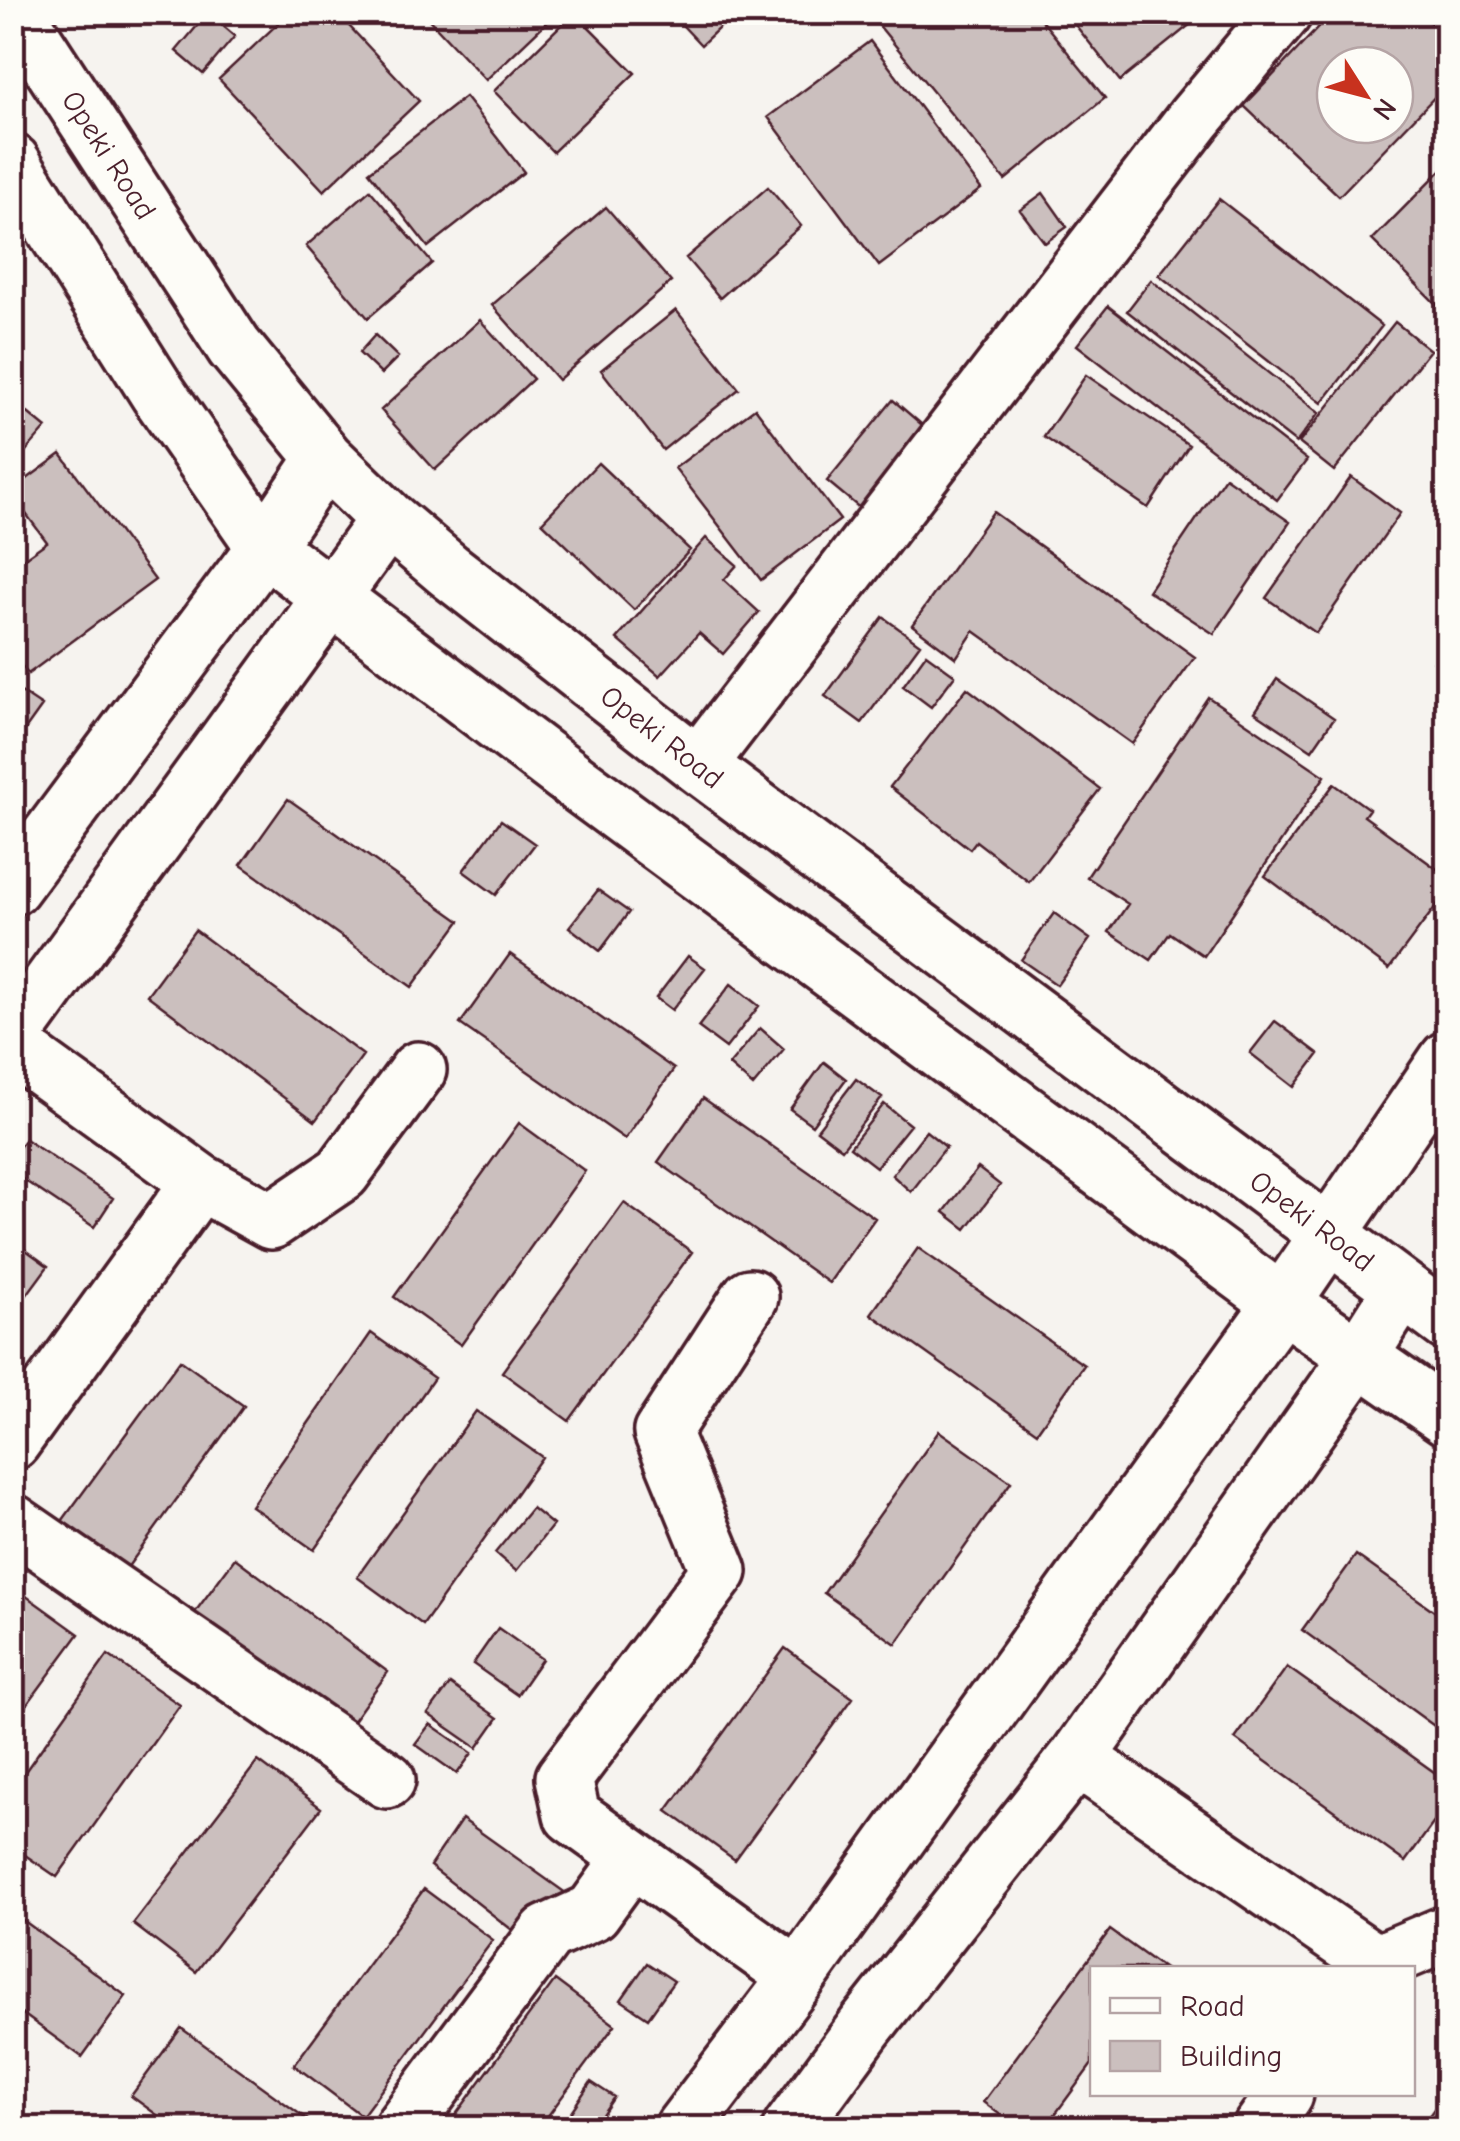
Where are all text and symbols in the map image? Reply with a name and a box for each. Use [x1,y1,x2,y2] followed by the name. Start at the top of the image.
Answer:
[1315,45,1415,145] north arrow
[54,84,163,226] street label: Opeki Road
[1366,92,1403,126] text: N
[593,679,730,796] street label: Opeki Road
[1243,1163,1381,1279] street label: Opeki Road
[1090,1966,1415,2096] legend
[1180,1989,1245,2024] text: Road
[1180,2039,1283,2074] text: Building

